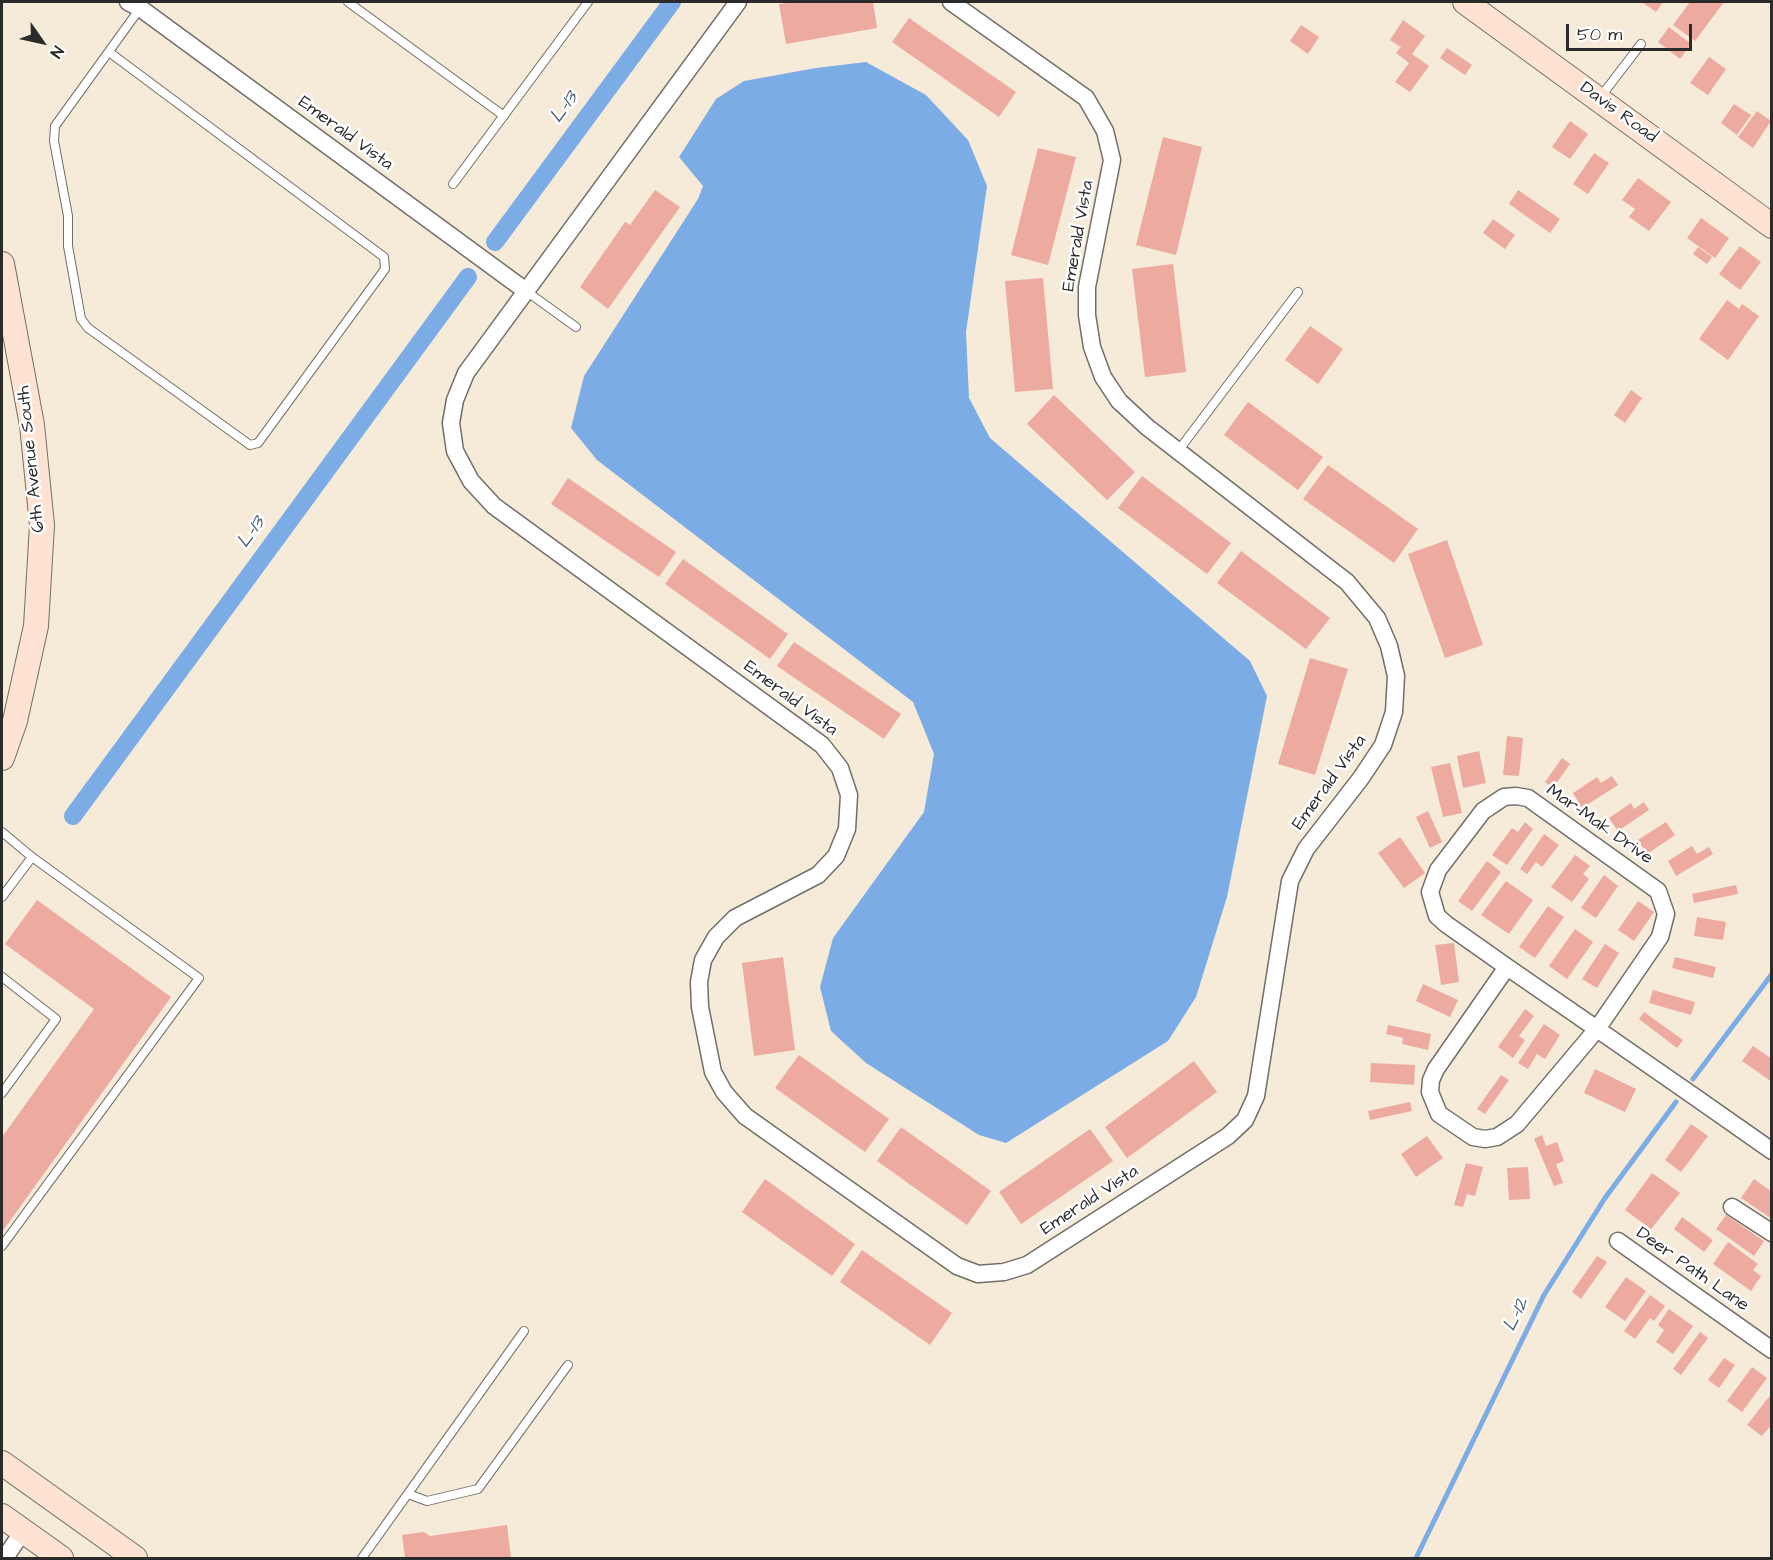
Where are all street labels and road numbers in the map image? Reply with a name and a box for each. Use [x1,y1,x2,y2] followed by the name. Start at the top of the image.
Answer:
[1575,78,1661,148] street label: Davis Road
[293,92,397,176] street label: Emerald Vista
[1059,179,1099,293] street label: Emerald Vista
[14,385,50,533] street label: 6th Avenue South
[739,657,841,741] street label: Emerald Vista
[1288,731,1372,835] street label: Emerald Vista
[1541,780,1657,870] street label: Mar-Mak Drive
[1037,1161,1143,1241] street label: Emerald Vista
[1631,1223,1753,1317] street label: Deer Path Lane

